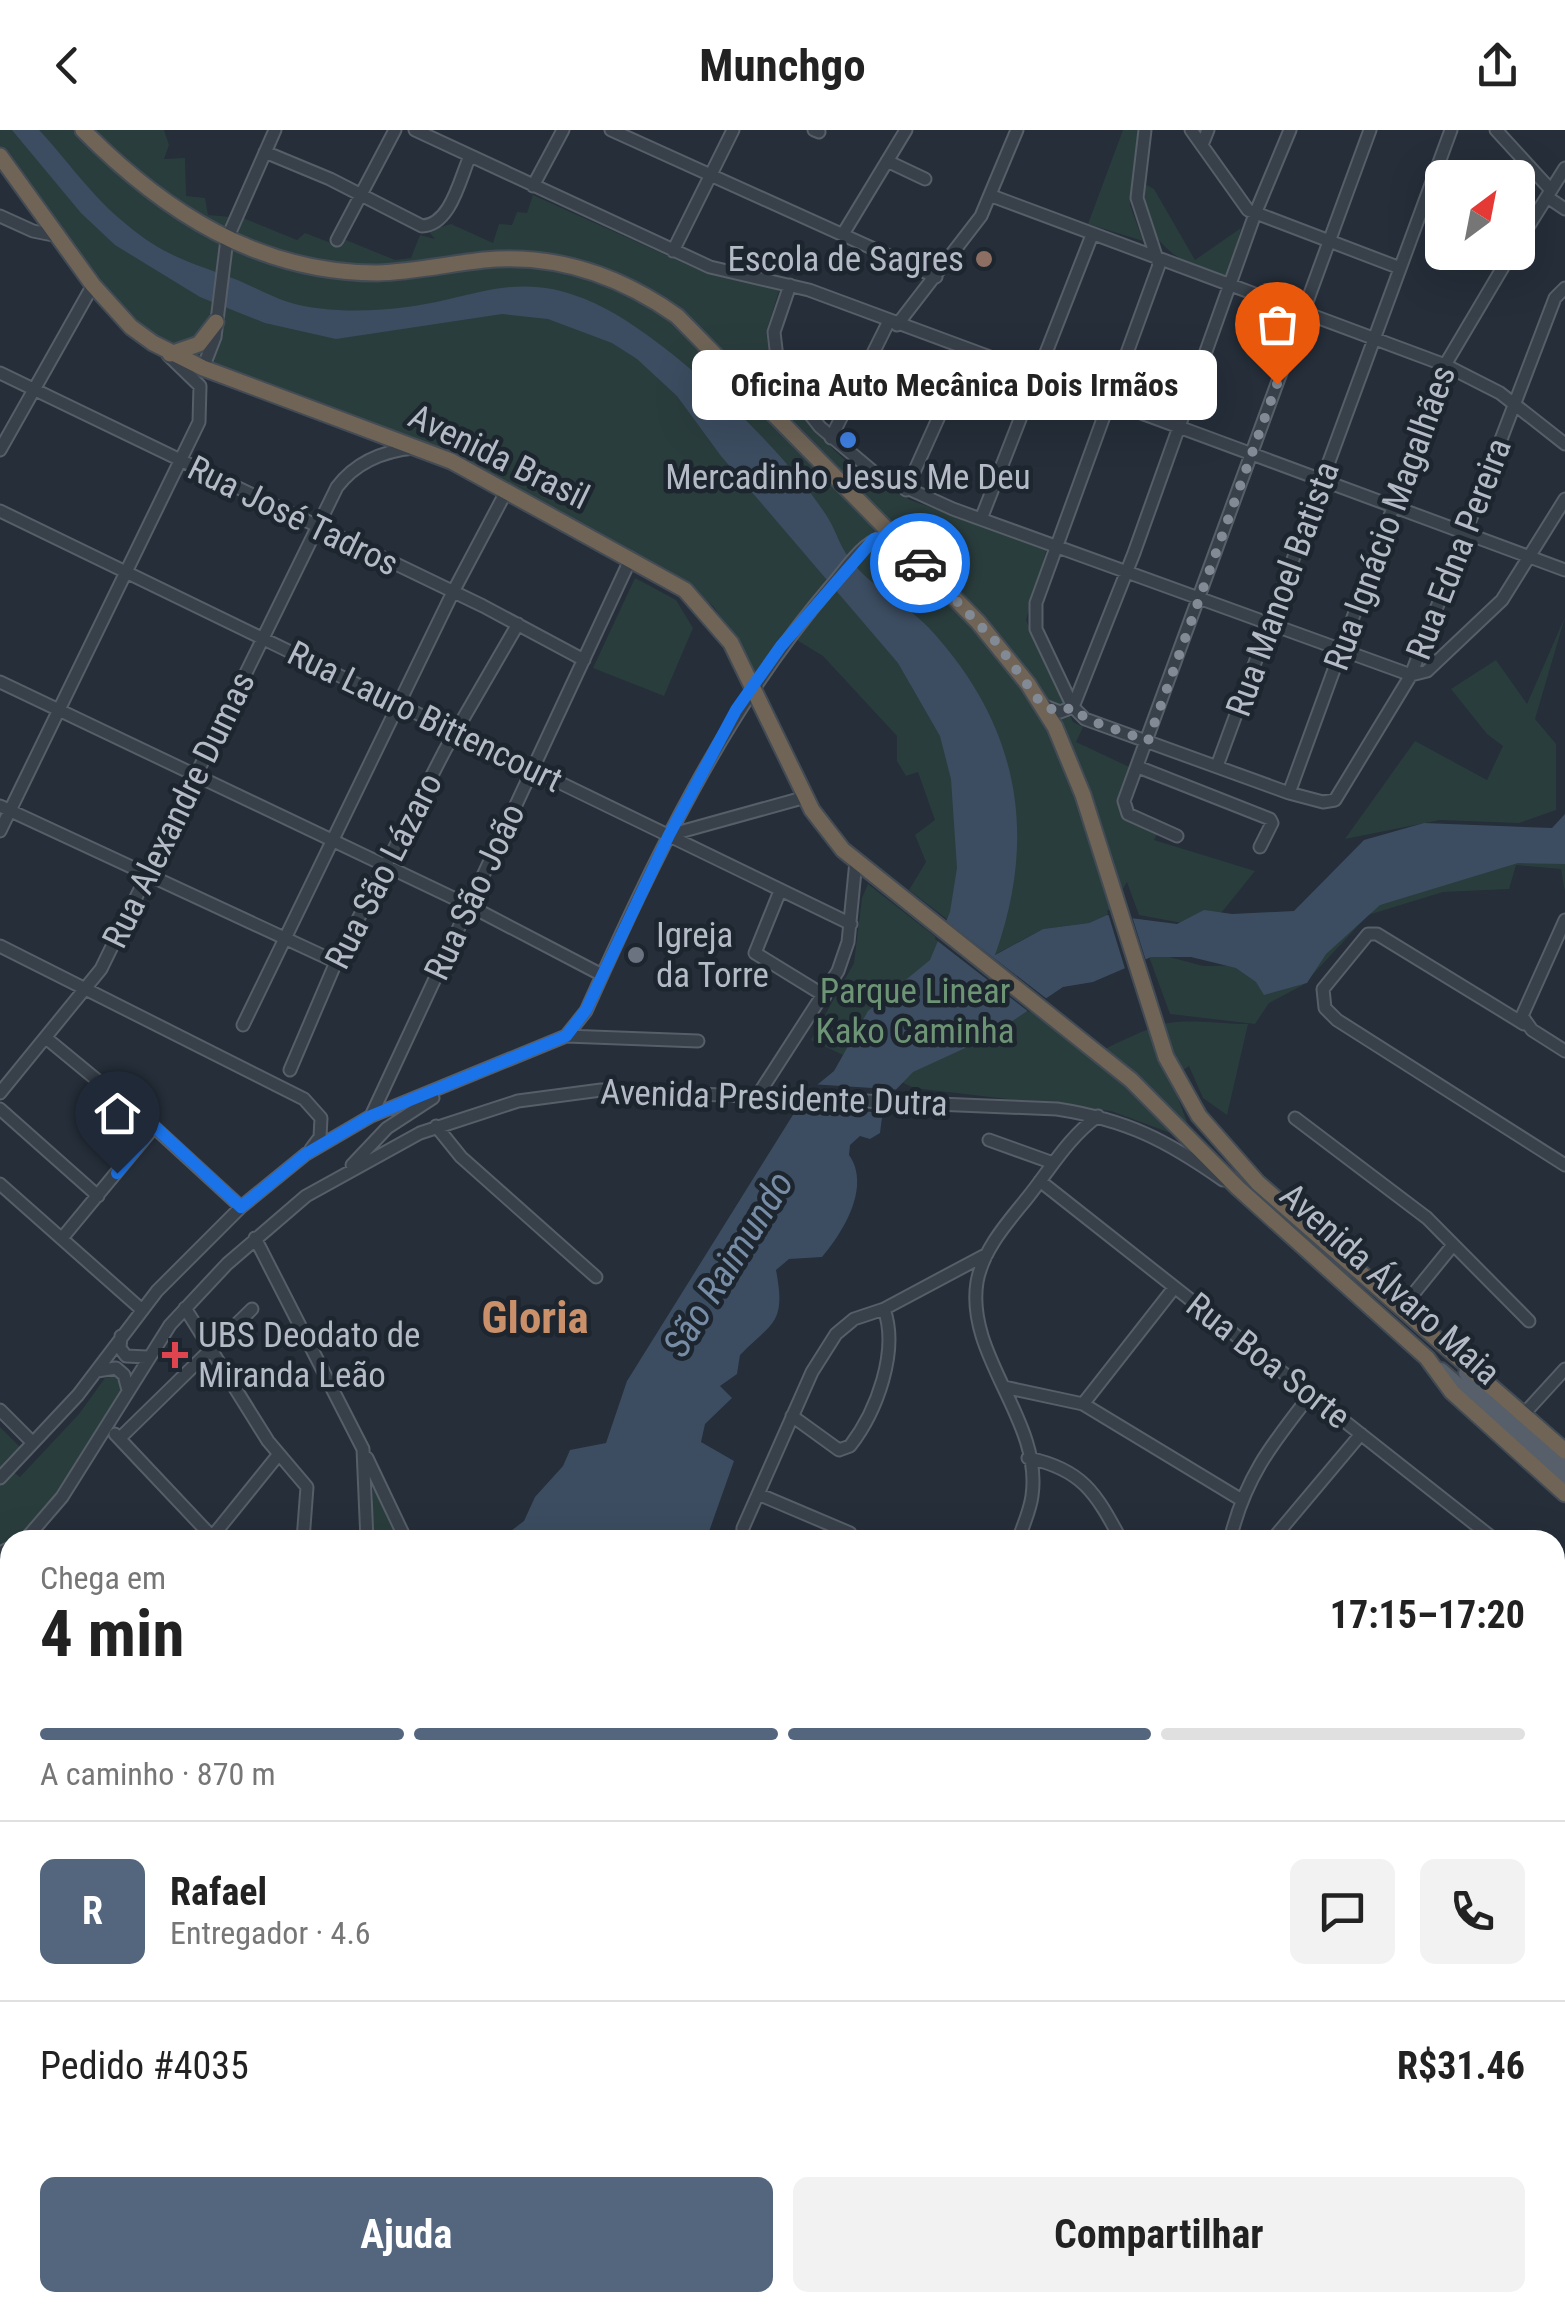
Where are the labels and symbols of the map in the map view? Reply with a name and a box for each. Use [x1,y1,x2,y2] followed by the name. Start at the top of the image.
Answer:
[1425,160,1535,270] north arrow
[727,239,964,280] place label: Escola de Sagres
[973,248,995,270] marker: Escola de Sagres
[1235,282,1320,385] pin
[692,349,1217,419] callout: Oficina Auto Mecânica Dois Irmãos
[1316,360,1464,676] street label: Rua Ignácio Magalhães
[402,396,596,518] street label: Avenida Brasil
[837,429,859,451] marker: Mercadinho Jesus Me Deu
[1398,433,1520,665] street label: Rua Edna Pereira
[181,447,405,585] street label: Rua José Tadros
[1218,456,1348,722] street label: Rua Manoel Batista
[665,457,1031,498] place label: Mercadinho Jesus Me Deu
[870,513,970,613] courier
[281,633,569,801] street label: Rua Lauro Bittencourt
[94,665,264,955] street label: Rua Alexandre Dumas
[317,766,451,976] street label: Rua São Lázaro
[416,797,534,987] street label: Rua São João
[656,915,769,996] place label: Igreja da Torre
[625,944,647,966] marker: Igreja da Torre
[816,971,1014,1052] park label: Parque Linear Kako Caminha
[75,1071,160,1174] pin
[600,1071,948,1125] street label: Avenida Presidente Dutra
[654,1163,802,1365] water label: São Raimundo
[1272,1175,1508,1393] street label: Avenida Álvaro Maia
[1178,1285,1358,1437] street label: Rua Boa Sorte
[481,1291,589,1344] district label: Gloria
[198,1315,420,1396] place label: UBS Deodato de Miranda Leão
[162,1342,188,1368] marker: UBS Deodato de Miranda Leão

